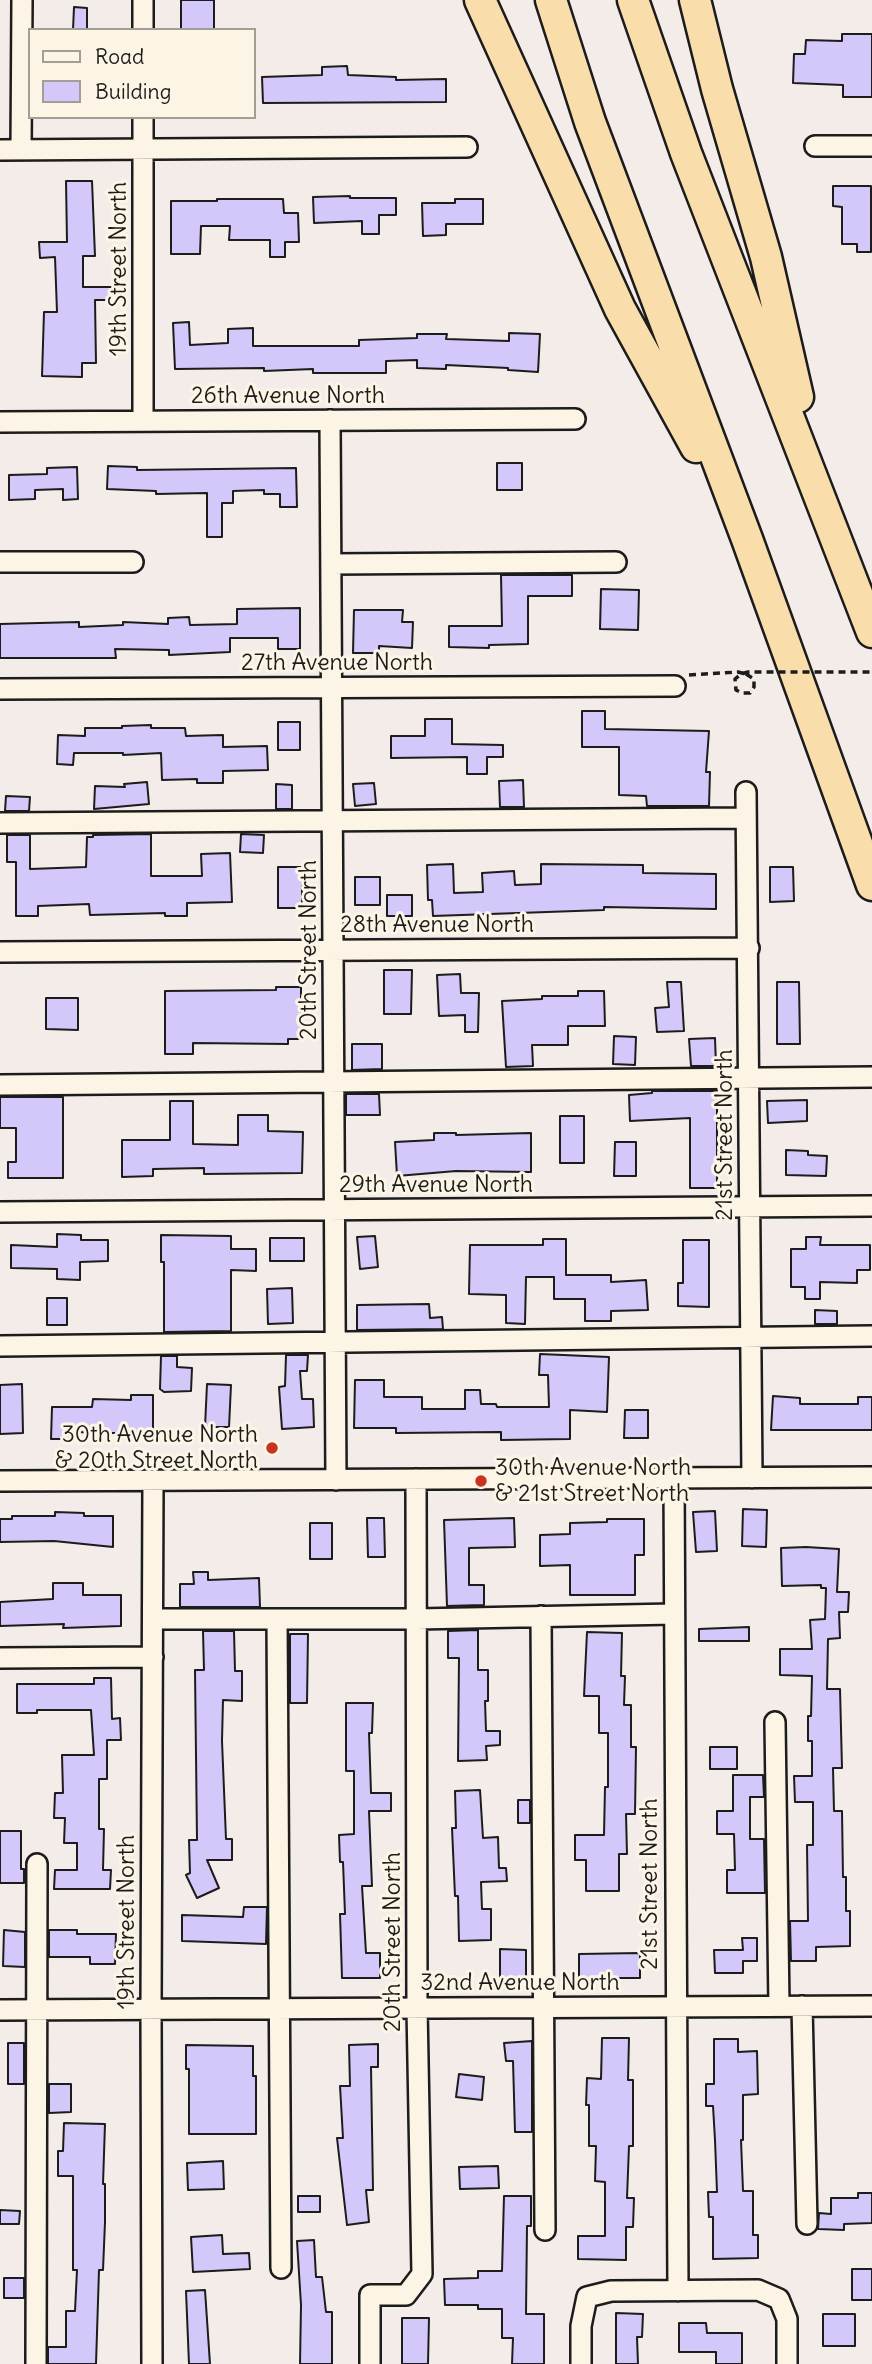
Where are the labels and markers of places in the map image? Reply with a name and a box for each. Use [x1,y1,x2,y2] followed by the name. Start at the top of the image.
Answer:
[55,1421,258,1475] place label: 30th Avenue North & 20th Street North
[264,1440,280,1456] marker: 30th Avenue North & 20th Street North
[495,1454,691,1508] place label: 30th Avenue North & 21st Street North
[473,1473,489,1489] marker: 30th Avenue North & 21st Street North

